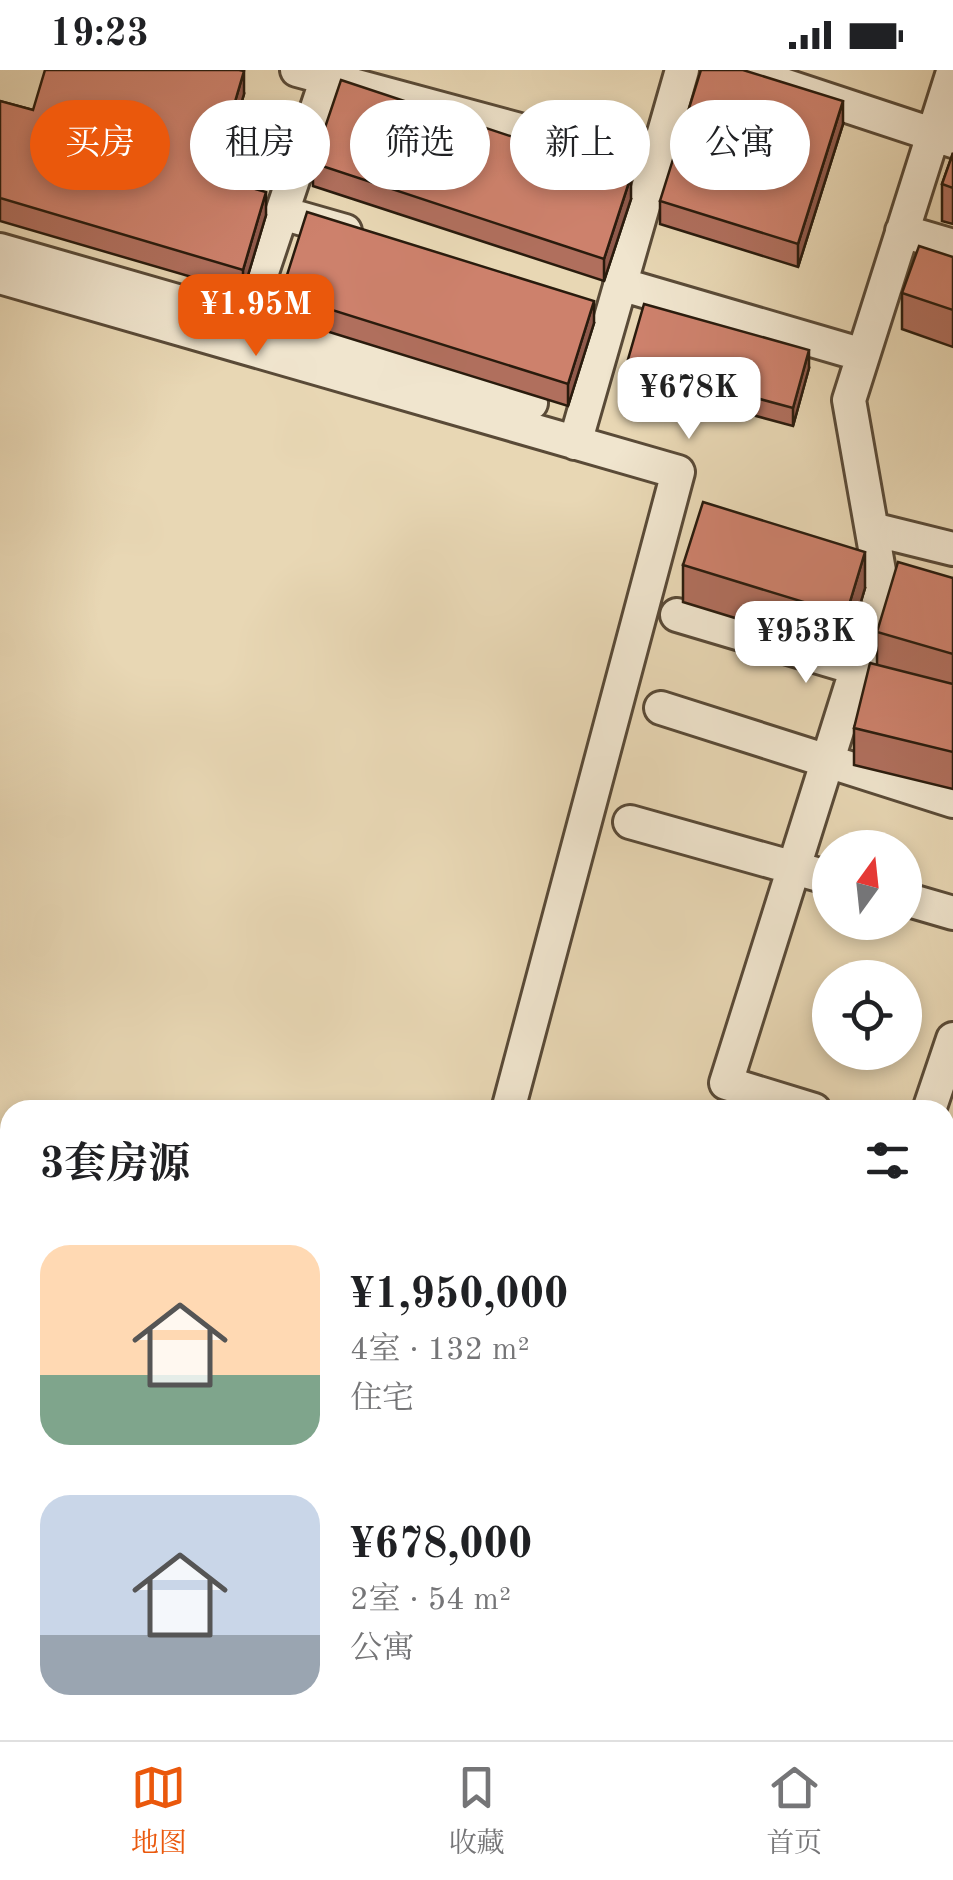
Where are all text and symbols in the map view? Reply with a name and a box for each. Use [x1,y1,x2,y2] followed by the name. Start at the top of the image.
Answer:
[50,16,149,54] text: 19:23
[30,100,170,190] chip: 买房
[190,100,330,190] chip: 租房
[350,100,490,190] chip: 筛选
[510,100,650,190] chip: 新上
[670,100,810,190] chip: 公寓
[175,274,337,359] pin: ¥1.95M
[200,290,312,322] text: ¥1.95M
[619,357,759,442] pin: ¥678K
[640,373,738,405] text: ¥678K
[736,601,876,686] pin: ¥953K
[757,617,855,649] text: ¥953K
[812,830,922,940] north arrow
[812,830,922,1070] map controls
[812,960,922,1070] button: locate
[860,1133,915,1188] icon: filters
[40,1145,190,1187] text: 3套房源
[350,1275,568,1317] text: ¥1,950,000
[120,1285,240,1405] icon: home
[350,1335,530,1367] text: 4室 · 132 m²
[350,1384,414,1416] text: 住宅
[350,1525,532,1567] text: ¥678,000
[120,1535,240,1655] icon: home
[350,1585,511,1617] text: 2室 · 54 m²
[350,1634,414,1666] text: 公寓
[131,1760,187,1863] tab: 地图
[448,1760,504,1863] tab: 收藏
[766,1760,822,1863] tab: 首页

